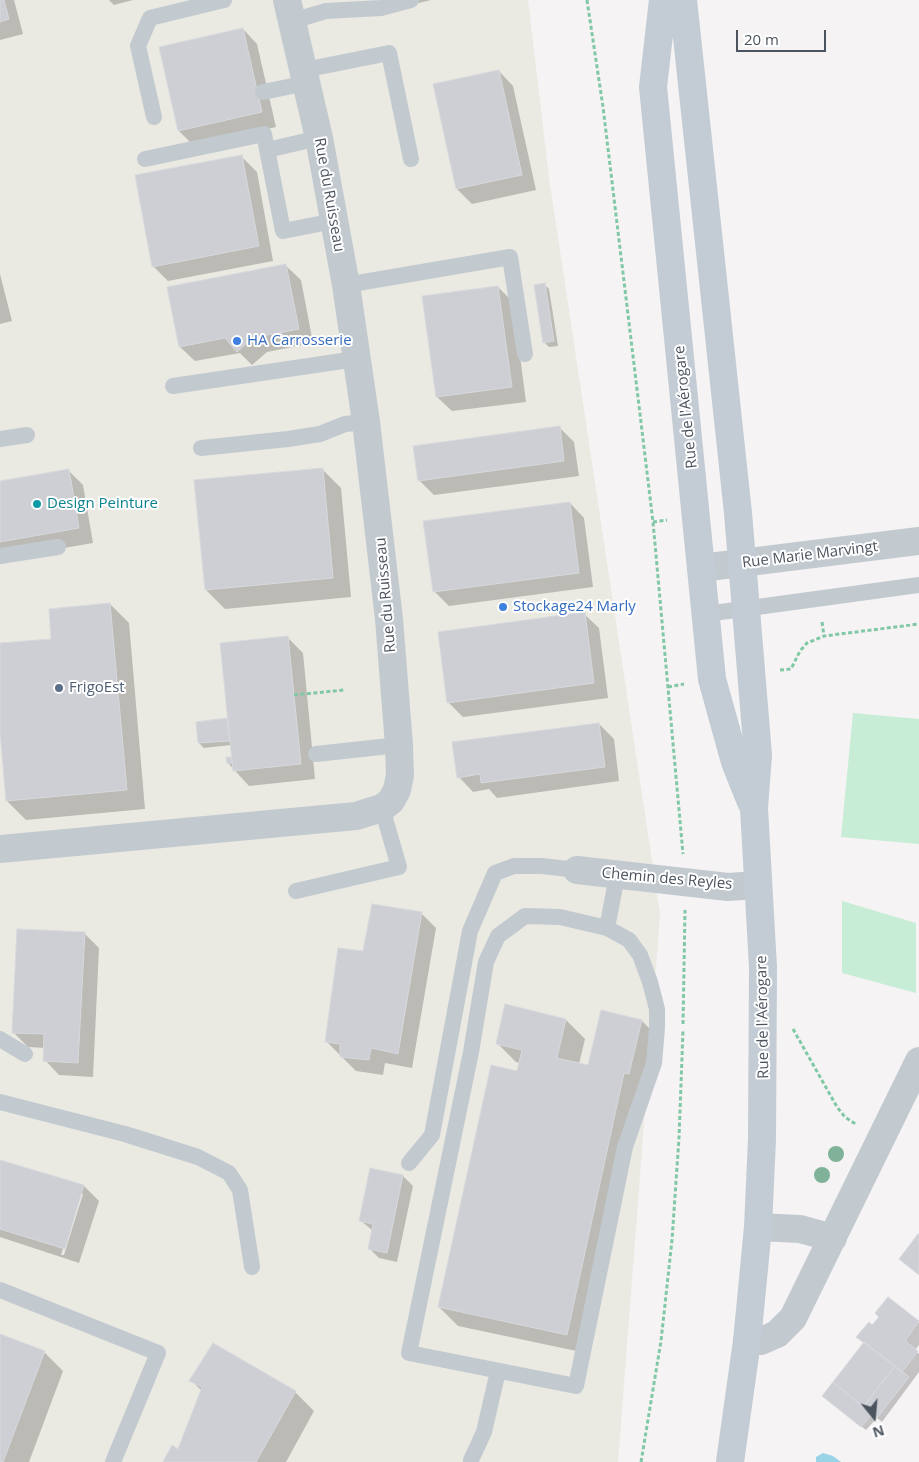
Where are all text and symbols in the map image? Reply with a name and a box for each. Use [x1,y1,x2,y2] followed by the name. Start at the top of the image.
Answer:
[739,20,829,52] scale bar
[744,29,779,49] text: 20 m
[310,137,348,253] street label: Rue du Ruisseau
[247,332,352,350] place label: HA Carrosserie
[231,335,243,347] marker: HA Carrosserie
[671,345,701,469] street label: Rue de l'Aérogare
[47,495,158,513] place label: Design Peinture
[31,498,43,510] marker: Design Peinture
[372,537,400,653] street label: Rue du Ruisseau
[741,538,879,572] street label: Rue Marie Marvingt
[513,598,636,616] place label: Stockage24 Marly
[497,601,509,613] marker: Stockage24 Marly
[69,679,125,697] place label: FrigoEst
[53,682,65,694] marker: FrigoEst
[601,864,733,894] street label: Chemin des Reyles
[753,955,773,1079] street label: Rue de l'Aérogare
[849,1392,899,1442] north arrow
[870,1421,887,1443] text: N

